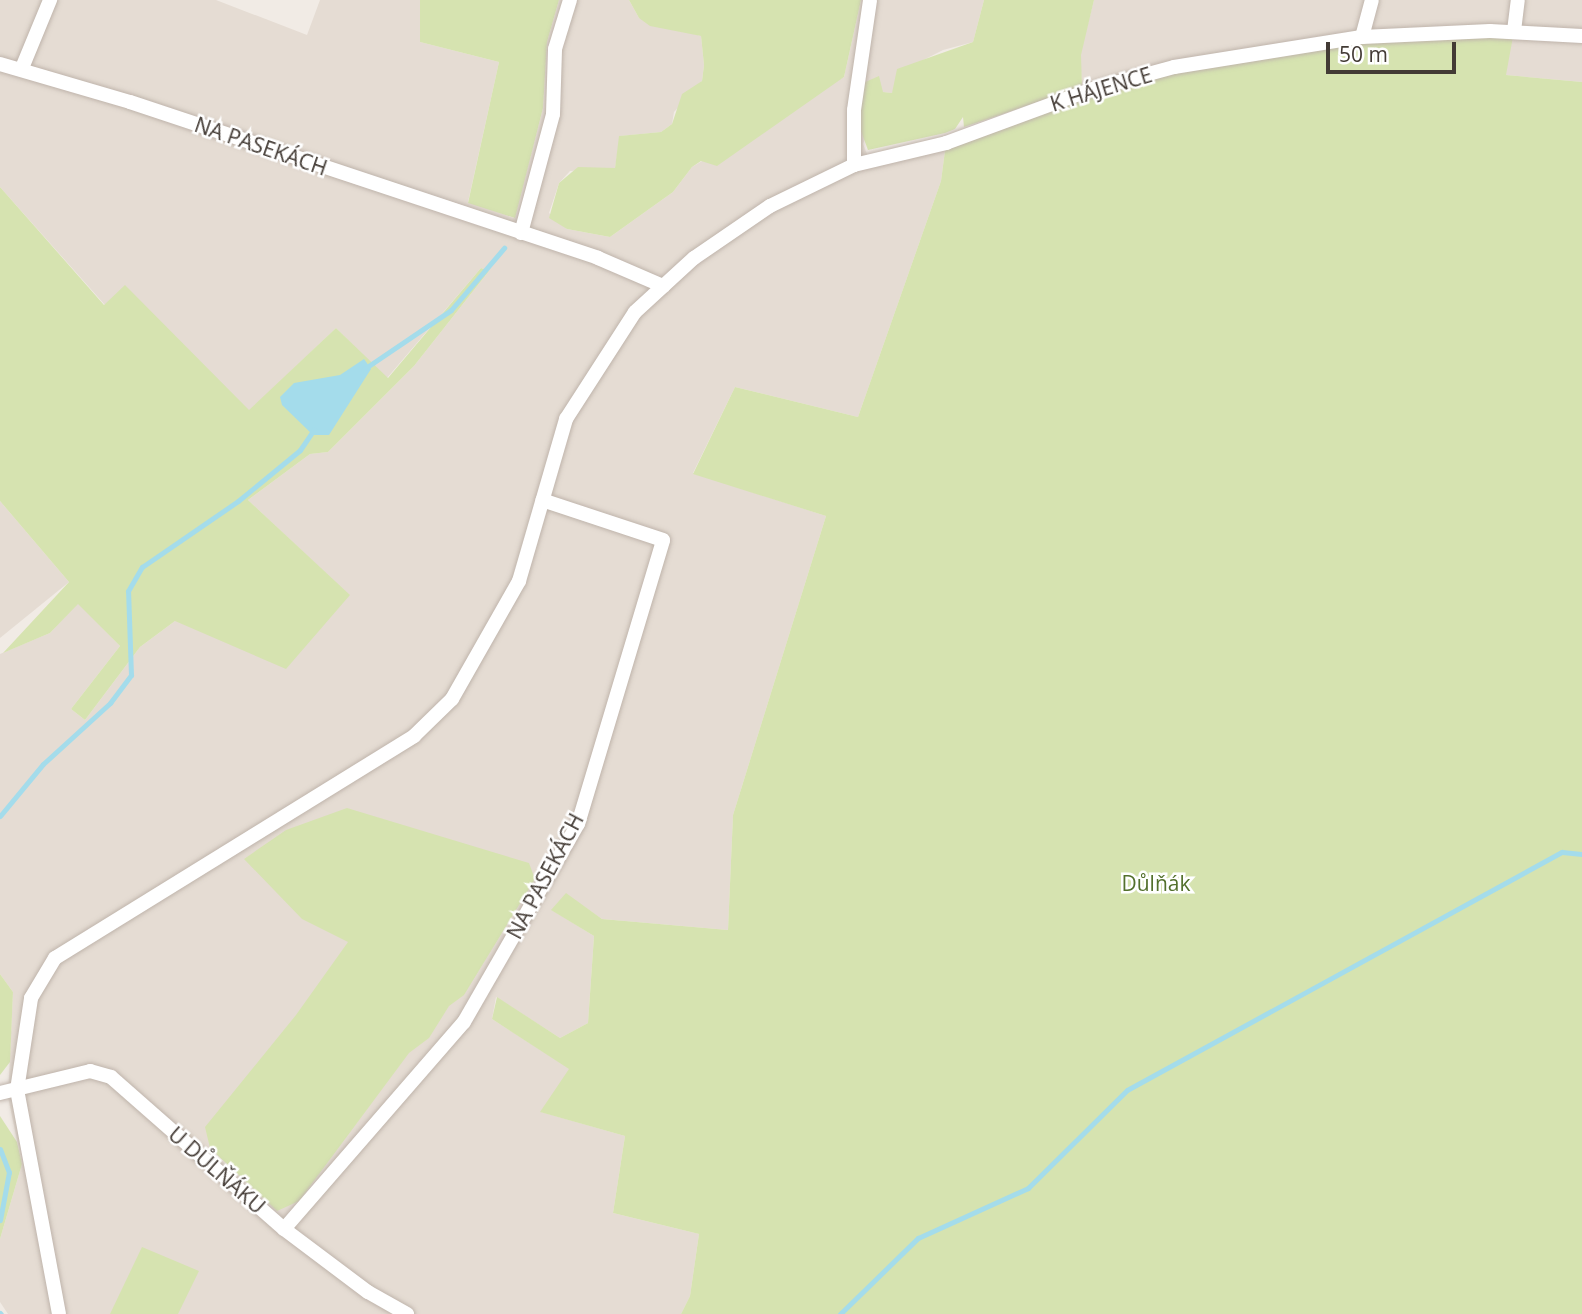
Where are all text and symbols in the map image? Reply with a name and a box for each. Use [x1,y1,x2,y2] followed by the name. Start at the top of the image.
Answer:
[1330,28,1460,72] scale bar
[1339,40,1388,68] text: 50 m
[1047,62,1155,116] street label: K HÁJENCE
[191,112,331,180] street label: NA PASEKÁCH
[501,809,589,943] street label: NA PASEKÁCH
[1122,870,1190,896] park label: Důlňák
[164,1121,270,1219] street label: U DŮLŇÁKU

